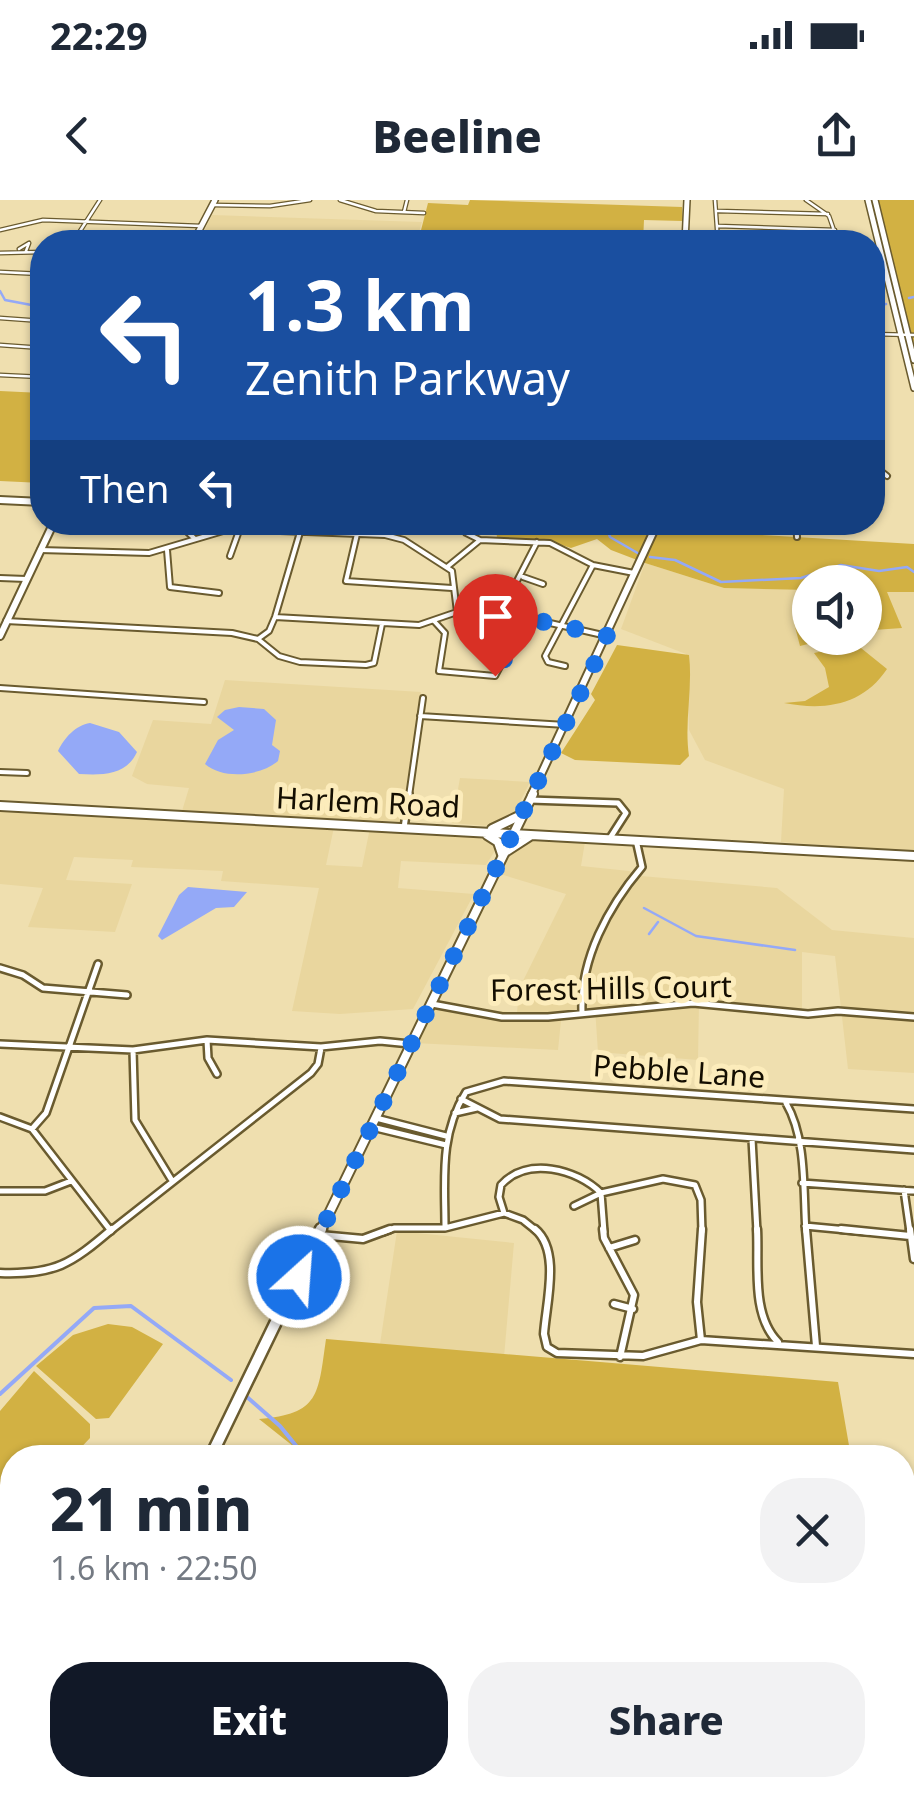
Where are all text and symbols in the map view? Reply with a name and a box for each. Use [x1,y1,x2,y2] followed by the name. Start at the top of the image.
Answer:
[50,9,148,61] text: 22:29
[372,105,542,166] text: Beeline
[50,108,105,163] icon: back
[809,108,864,163] icon: share
[245,256,475,352] text: 1.3 km
[80,270,210,400] icon: left
[245,347,570,408] text: Zenith Parkway
[190,460,245,515] icon: left
[80,462,170,514] text: Then
[792,565,882,655] map controls
[792,565,882,655] button: sound
[453,574,538,677] pin
[468,589,523,644] icon: arrive
[275,776,461,827] street label: Harlem Road
[490,965,732,1010] street label: Forest Hills Court
[592,1044,767,1097] street label: Pebble Lane
[247,1225,351,1329] position arrow
[50,1467,252,1549] text: 21 min
[760,1478,865,1583] button: close
[50,1546,258,1589] text: 1.6 km · 22:50
[50,1662,448,1777] button: Exit
[468,1662,865,1777] button: Share

